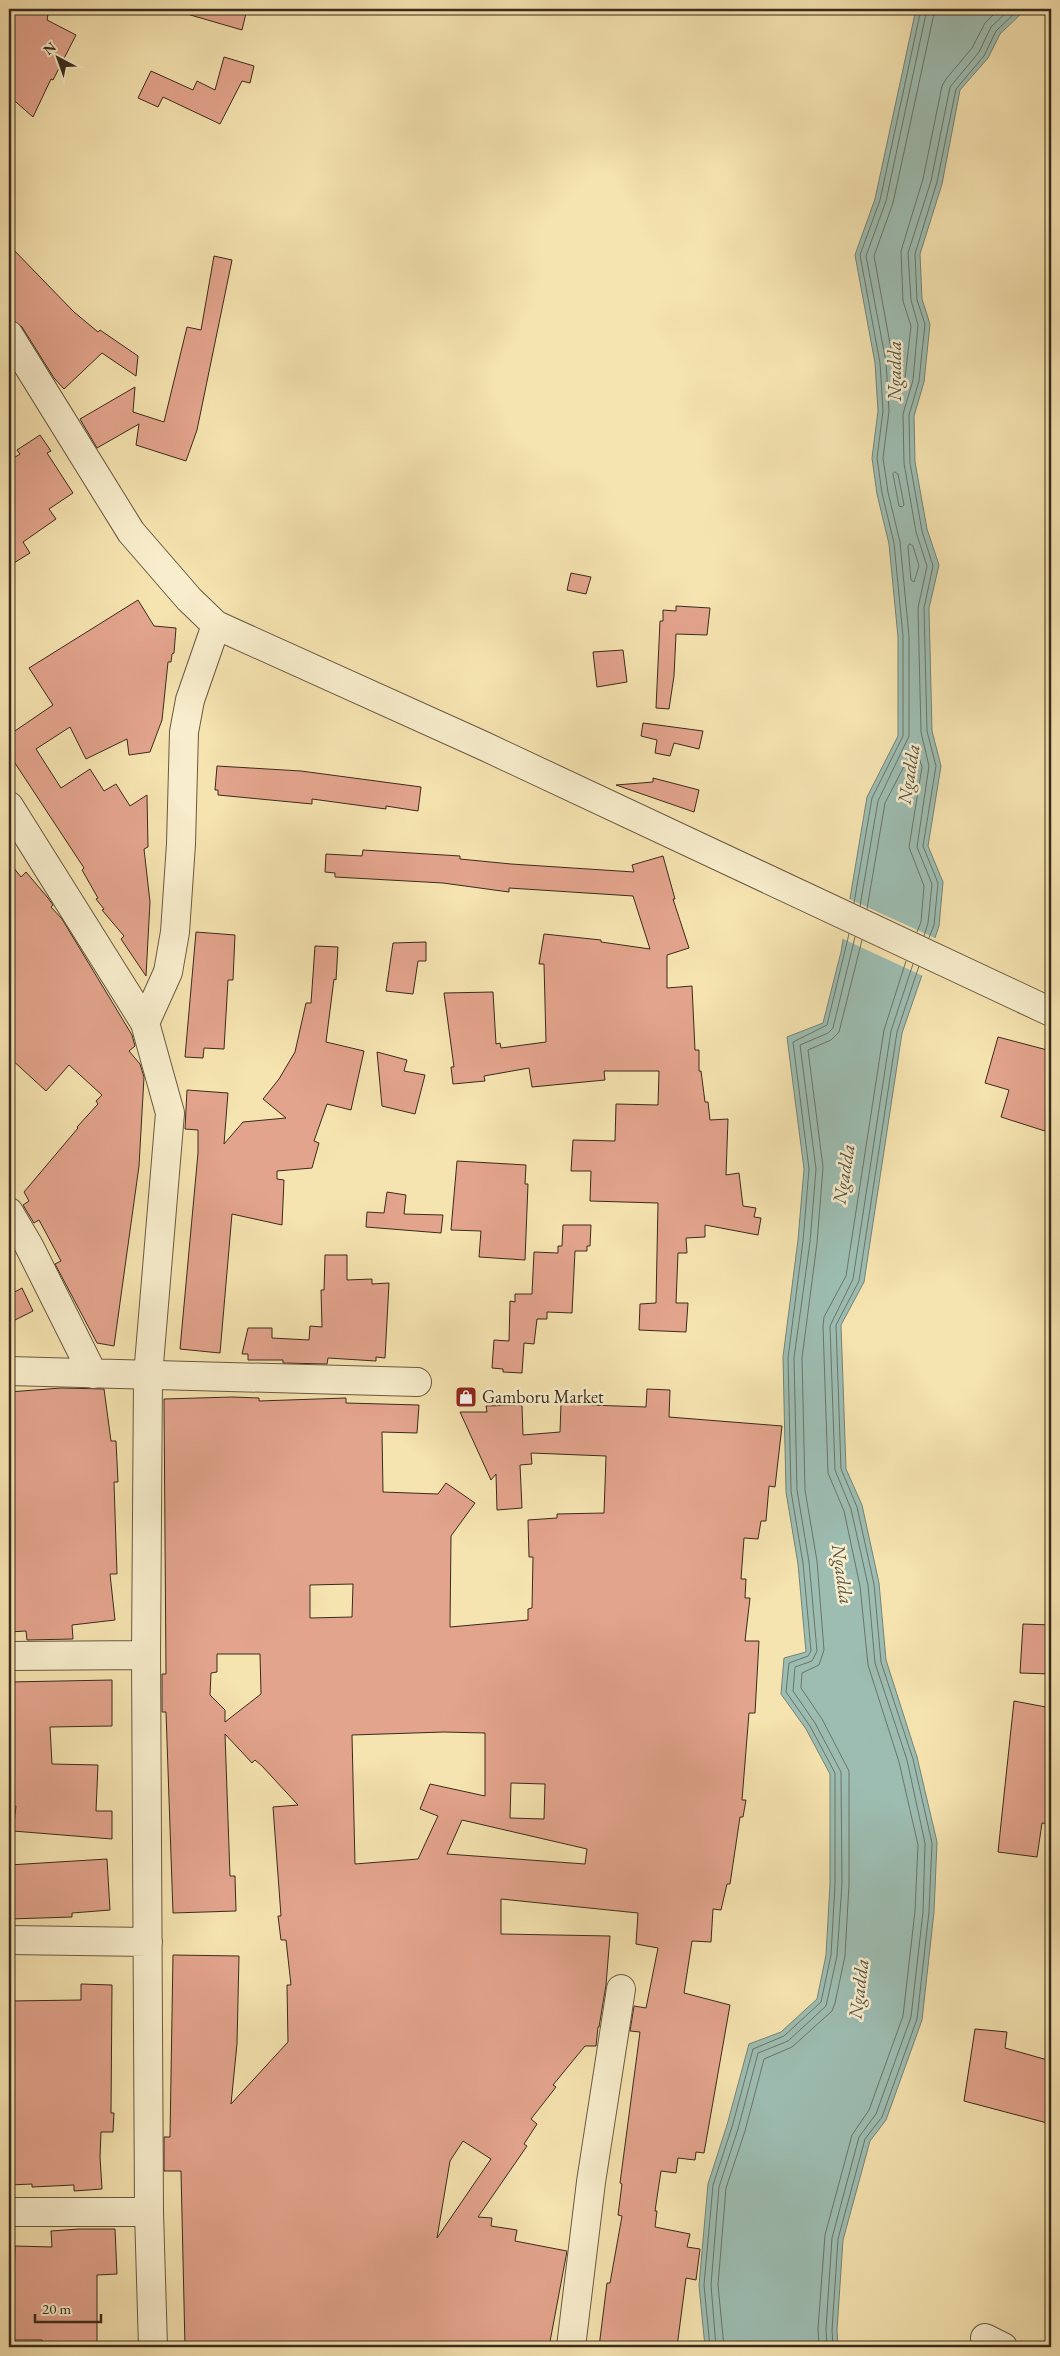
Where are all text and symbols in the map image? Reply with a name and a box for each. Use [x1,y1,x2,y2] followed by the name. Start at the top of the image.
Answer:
[32,32,82,82] north arrow
[39,37,60,59] text: N
[882,341,907,402] water label: Ngadda
[891,742,926,807] water label: Ngadda
[826,1142,861,1207] water label: Ngadda
[454,1385,478,1409] shop icon: Gamboru Market
[482,1385,604,1408] place label: Gamboru Market
[826,1541,859,1606] water label: Ngadda
[842,1958,875,2022] water label: Ngadda
[35,2291,101,2323] scale bar
[42,2299,71,2318] text: 20 m

